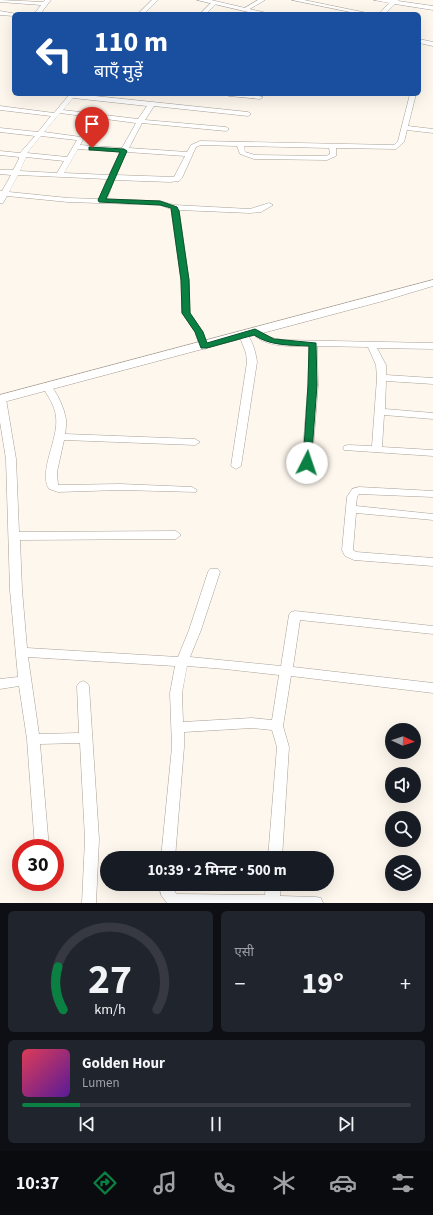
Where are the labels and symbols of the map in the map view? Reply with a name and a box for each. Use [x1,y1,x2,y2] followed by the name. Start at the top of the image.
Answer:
[75,107,109,148] pin
[286,442,328,484] position arrow
[385,723,421,759] north arrow
[12,839,64,891] speed limit sign: 30

